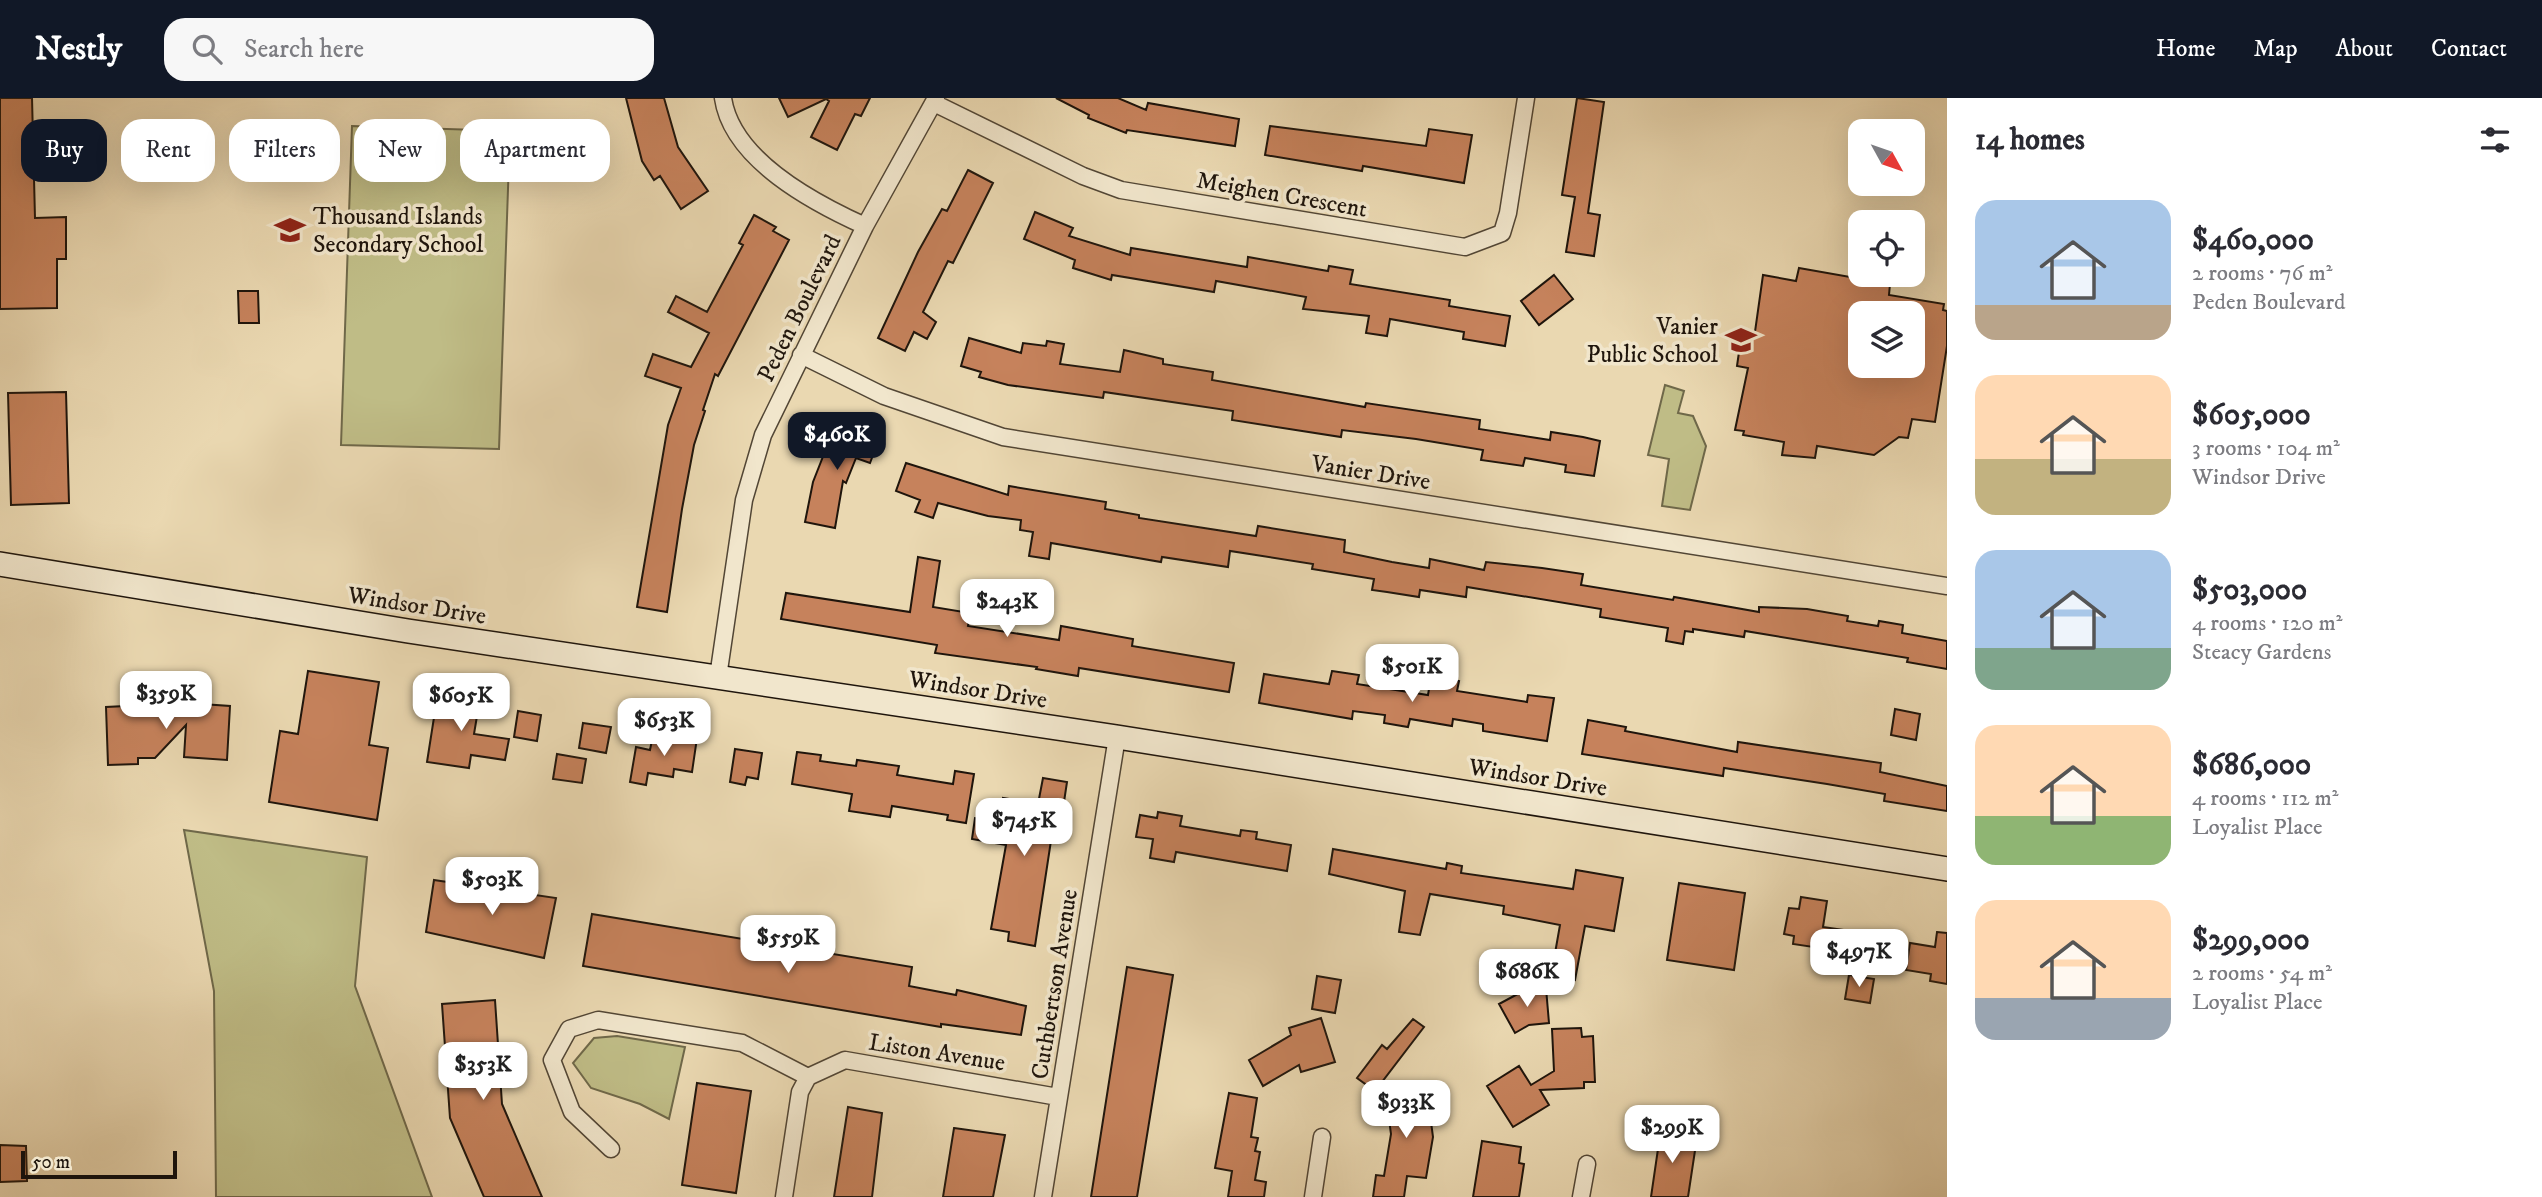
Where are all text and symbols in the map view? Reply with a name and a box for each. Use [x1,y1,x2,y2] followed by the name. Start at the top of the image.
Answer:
[164,18,654,81] search box
[35,29,122,70] text: Nestly
[188,30,226,68] icon: search
[244,33,364,66] text: Search here
[2156,34,2215,64] text: Home
[2253,34,2298,64] text: Map
[2336,34,2393,64] text: About
[2431,34,2507,64] text: Contact
[21,119,107,182] chip: Buy
[121,119,215,182] chip: Rent
[229,119,340,182] chip: Filters
[354,119,446,182] chip: New
[460,119,610,182] chip: Apartment
[1848,119,1925,196] north arrow
[1848,119,1925,378] map controls
[2476,121,2514,159] icon: filters
[1975,122,2085,159] text: 14 homes
[1194,165,1370,225] street label: Meighen Crescent
[313,202,484,260] place label: Thousand Islands Secondary School
[1848,210,1925,287] button: locate
[273,213,307,247] school or university icon: Thousand Islands Secondary School
[2192,222,2314,259] text: $460,000
[2031,228,2115,312] icon: home
[751,230,849,387] street label: Peden Boulevard
[2192,259,2332,288] text: 2 rooms · 76 m²
[2192,288,2346,317] text: Peden Boulevard
[1848,301,1925,378] button: layers
[1587,312,1719,370] place label: Vanier Public School
[1724,323,1758,357] school or university icon: Vanier Public School
[2192,397,2311,434] text: $605,000
[2031,403,2115,487] icon: home
[788,412,886,472] pin: $460K
[804,420,870,449] text: $460K
[2192,434,2340,463] text: 3 rooms · 104 m²
[1308,449,1433,497] street label: Vanier Drive
[2192,463,2326,492] text: Windsor Drive
[2192,572,2307,609] text: $503,000
[2031,578,2115,662] icon: home
[345,580,488,632] street label: Windsor Drive
[958,580,1056,639] pin: $243K
[976,587,1038,616] text: $243K
[2192,609,2343,638] text: 4 rooms · 120 m²
[2192,638,2332,667] text: Steacy Gardens
[1363,644,1461,704] pin: $501K
[1382,652,1442,681] text: $501K
[906,664,1049,716] street label: Windsor Drive
[117,672,215,731] pin: $359K
[412,674,510,733] pin: $605K
[136,679,196,708] text: $359K
[429,681,493,710] text: $605K
[615,698,713,758] pin: $653K
[634,706,694,735] text: $653K
[2192,747,2311,784] text: $686,000
[1466,752,1609,804] street label: Windsor Drive
[2031,753,2115,837] icon: home
[2192,784,2339,813] text: 4 rooms · 112 m²
[975,798,1073,858] pin: $745K
[992,806,1056,835] text: $745K
[2192,813,2323,842] text: Loyalist Place
[443,858,541,917] pin: $503K
[461,865,523,894] text: $503K
[1025,887,1085,1081] street label: Cuthbertson Avenue
[739,916,837,975] pin: $559K
[2192,922,2310,959] text: $299,000
[756,923,820,952] text: $559K
[2031,928,2115,1012] icon: home
[1810,930,1908,989] pin: $497K
[1826,937,1892,966] text: $497K
[1478,950,1576,1009] pin: $686K
[1495,957,1559,986] text: $686K
[2192,959,2332,988] text: 2 rooms · 54 m²
[2192,988,2323,1017] text: Loyalist Place
[866,1027,1007,1079] street label: Liston Avenue
[434,1042,532,1102] pin: $353K
[454,1050,512,1079] text: $353K
[1357,1080,1455,1140] pin: $933K
[1377,1088,1435,1117] text: $933K
[1623,1105,1721,1165] pin: $299K
[1641,1113,1703,1142] text: $299K
[21,1148,177,1180] scale bar
[32,1151,70,1174] text: 50 m

